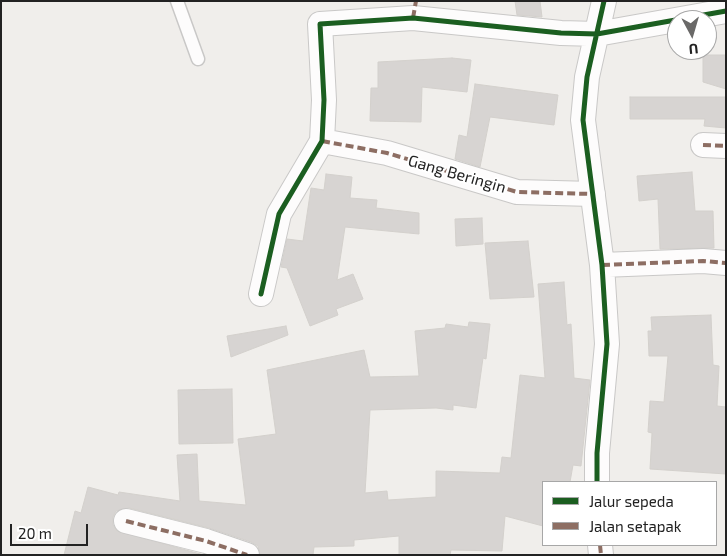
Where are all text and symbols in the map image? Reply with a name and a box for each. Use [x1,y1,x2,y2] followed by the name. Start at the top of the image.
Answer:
[667,10,717,60] north arrow
[688,40,699,58] text: U
[406,151,508,197] street label: Gang Beringin
[542,481,717,546] legend
[589,492,674,510] text: Jalur sepeda
[12,514,90,546] scale bar
[589,517,681,535] text: Jalan setapak
[18,524,52,542] text: 20 m

